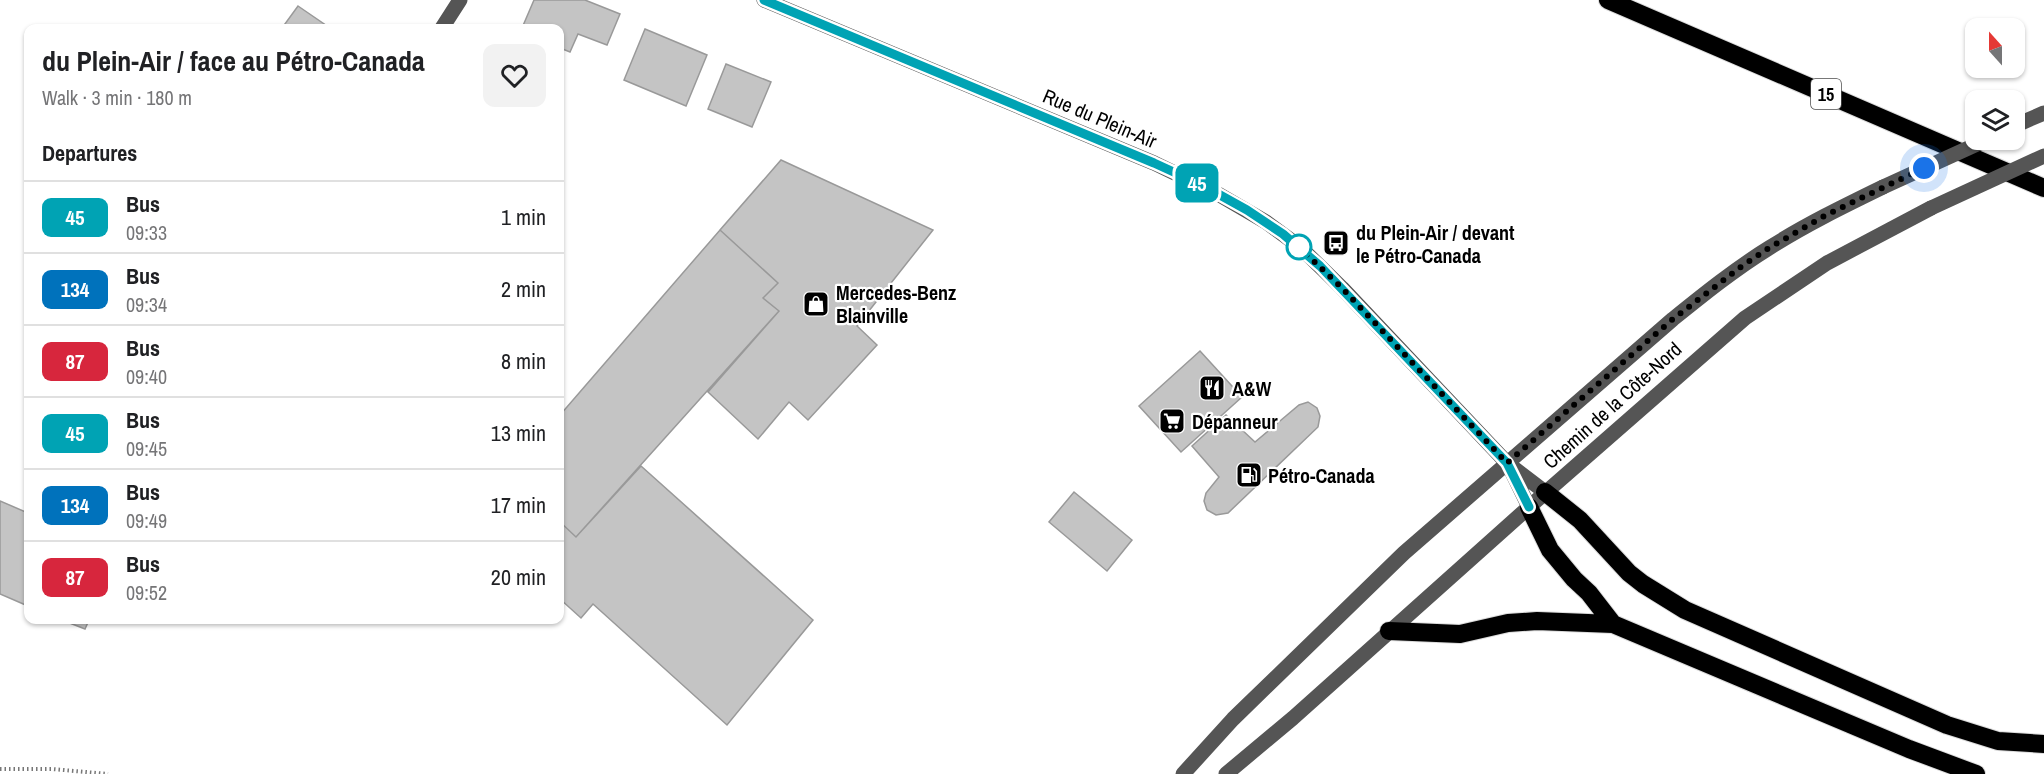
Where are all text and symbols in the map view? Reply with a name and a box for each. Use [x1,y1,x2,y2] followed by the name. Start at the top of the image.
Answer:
[1965,18,2025,78] north arrow
[1965,18,2025,150] map controls
[42,42,425,80] text: du Plein-Air / face au Pétro-Canada
[483,44,546,107] button: heart
[1811,79,1841,109] road number: 15
[1039,82,1162,154] street label: Rue du Plein-Air
[42,84,192,111] text: Walk · 3 min · 180 m
[1965,90,2025,150] button: layers
[42,138,137,168] text: Departures
[1909,153,1939,183] your location
[1170,164,1224,202] line badge: 45
[1187,169,1207,198] text: 45
[126,189,160,219] text: Bus
[501,202,546,232] text: 1 min
[65,203,85,232] text: 45
[126,219,167,246] text: 09:33
[1356,219,1515,269] place label: du Plein-Air / devant le Pétro-Canada
[1321,228,1351,258] bus stop icon: du Plein-Air / devant le Pétro-Canada
[1286,234,1312,260] unlabelled marker
[126,261,160,291] text: Bus
[501,274,546,304] text: 2 min
[61,275,89,304] text: 134
[836,279,956,329] place label: Mercedes-Benz Blainville
[801,289,831,319] shop icon: Mercedes-Benz Blainville
[126,291,167,318] text: 09:34
[126,333,160,363] text: Bus
[1537,335,1687,475] street label: Chemin de la Côte-Nord
[501,346,546,376] text: 8 min
[65,347,85,376] text: 87
[126,363,167,390] text: 09:40
[1197,373,1227,403] restaurant icon: A&W
[1232,375,1272,402] place label: A&W
[126,405,160,435] text: Bus
[1157,406,1187,436] supermarket icon: Dépanneur
[1192,408,1278,435] place label: Dépanneur
[491,418,546,448] text: 13 min
[65,419,85,448] text: 45
[126,435,167,462] text: 09:45
[1234,460,1264,490] fuel station icon: Pétro-Canada
[1268,462,1375,489] place label: Pétro-Canada
[126,477,160,507] text: Bus
[491,490,546,520] text: 17 min
[61,491,89,520] text: 134
[126,507,167,534] text: 09:49
[126,549,160,579] text: Bus
[491,562,546,592] text: 20 min
[65,563,85,592] text: 87
[126,579,167,606] text: 09:52

